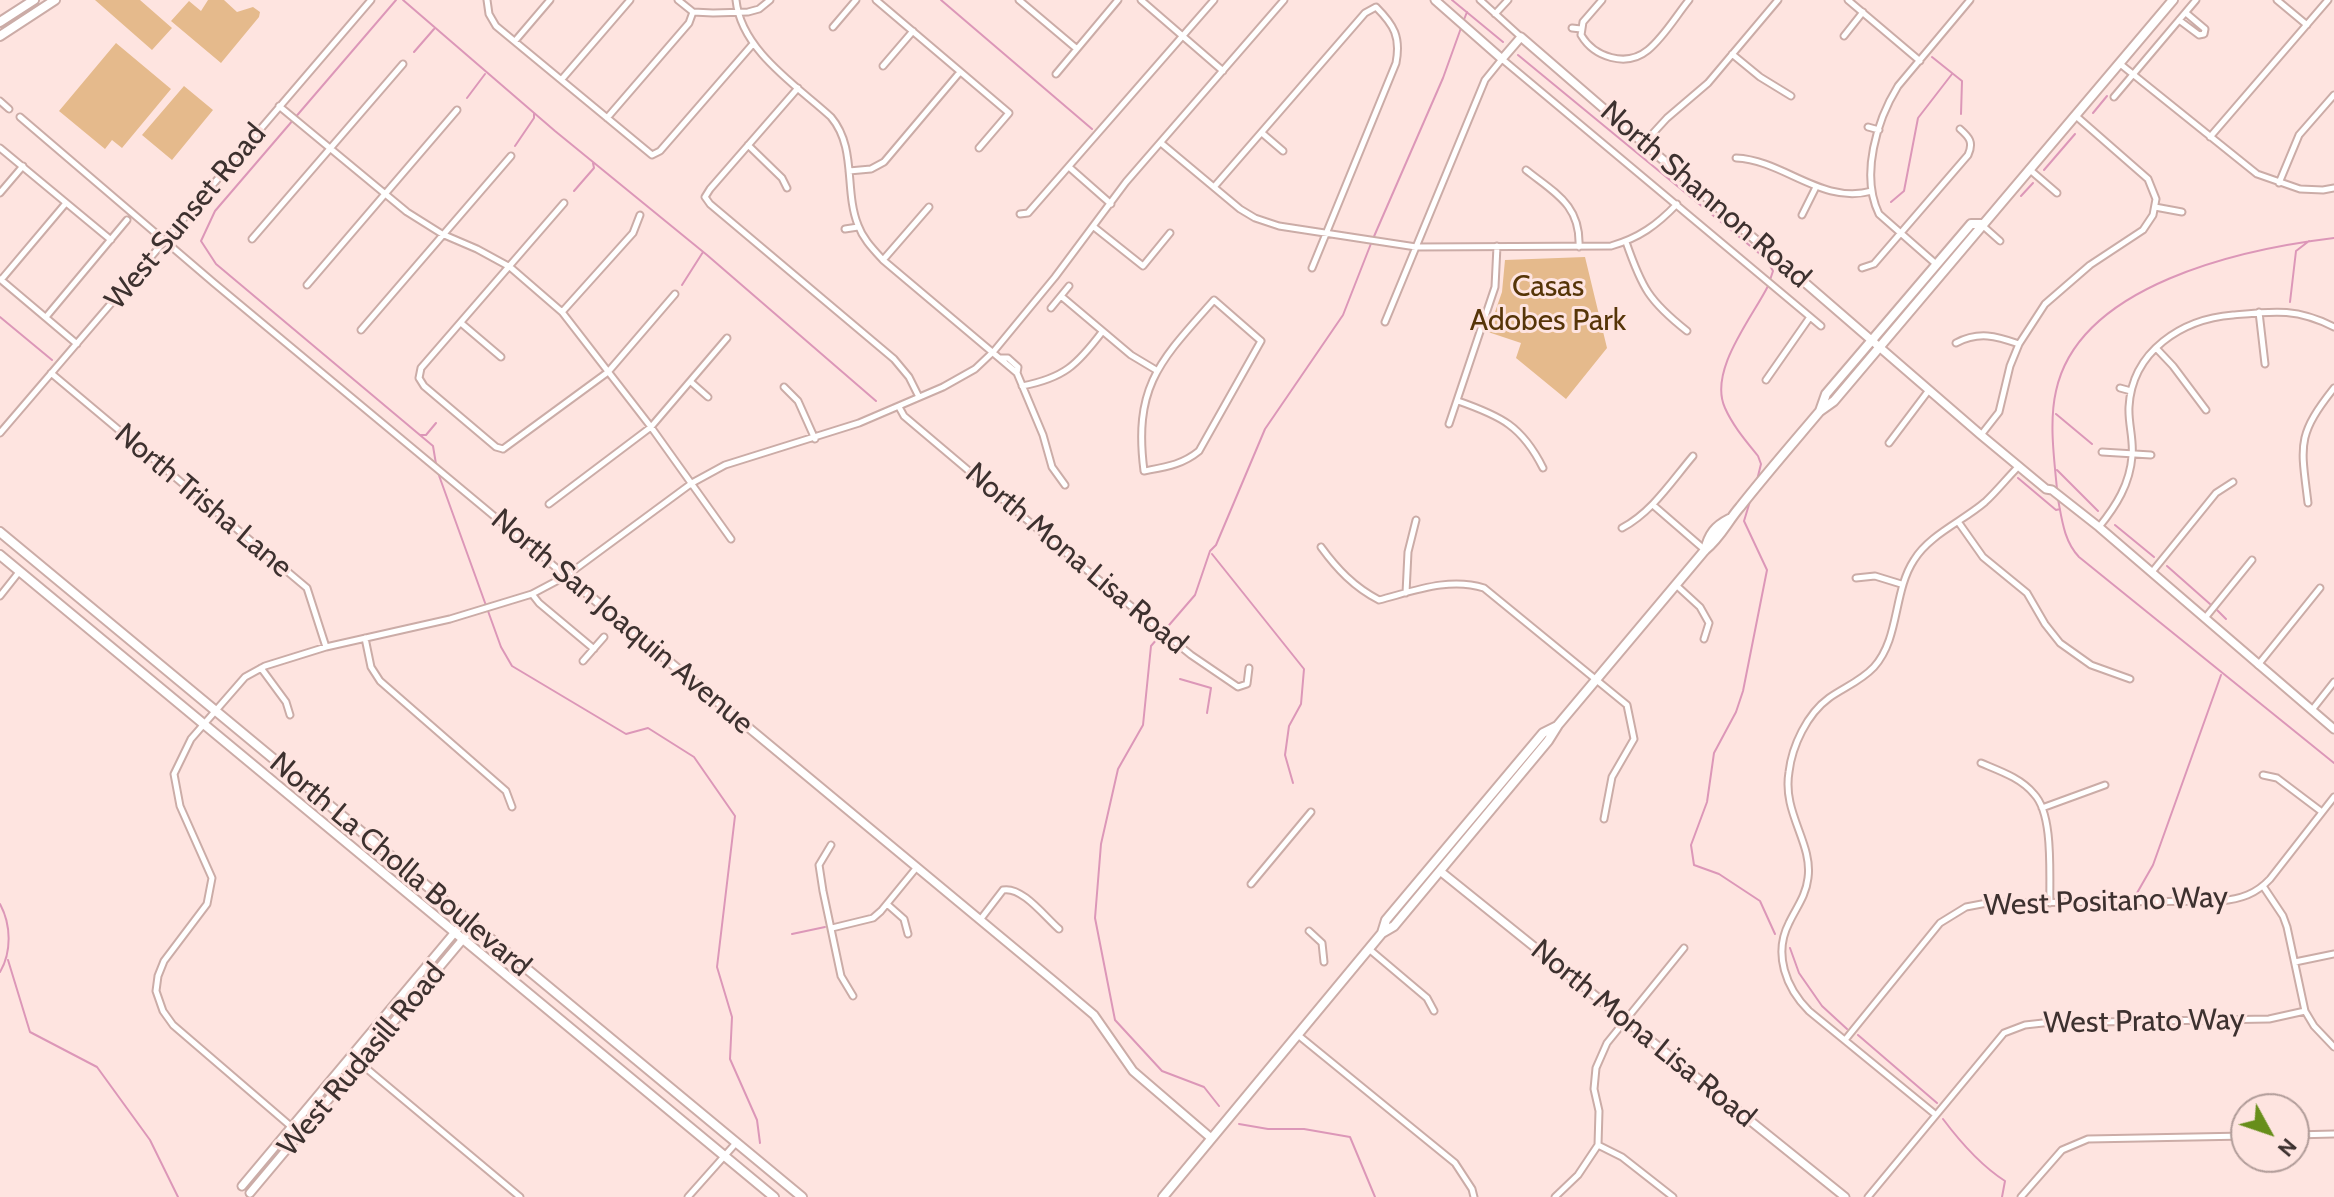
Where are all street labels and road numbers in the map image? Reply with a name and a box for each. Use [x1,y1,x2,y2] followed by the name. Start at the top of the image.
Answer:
[1593,94,1817,296] street label: North Shannon Road
[98,117,274,317] street label: West Sunset Road
[107,416,299,586] street label: North Trisha Lane
[958,456,1194,662] street label: North Mona Lisa Road
[484,502,760,742] street label: North San Joaquin Avenue
[262,745,538,985] street label: North La Cholla Boulevard
[1983,880,2229,924] street label: West Positano Way
[1524,932,1762,1136] street label: North Mona Lisa Road
[271,956,453,1164] street label: West Rudasill Road
[2043,1002,2245,1042] street label: West Prato Way

